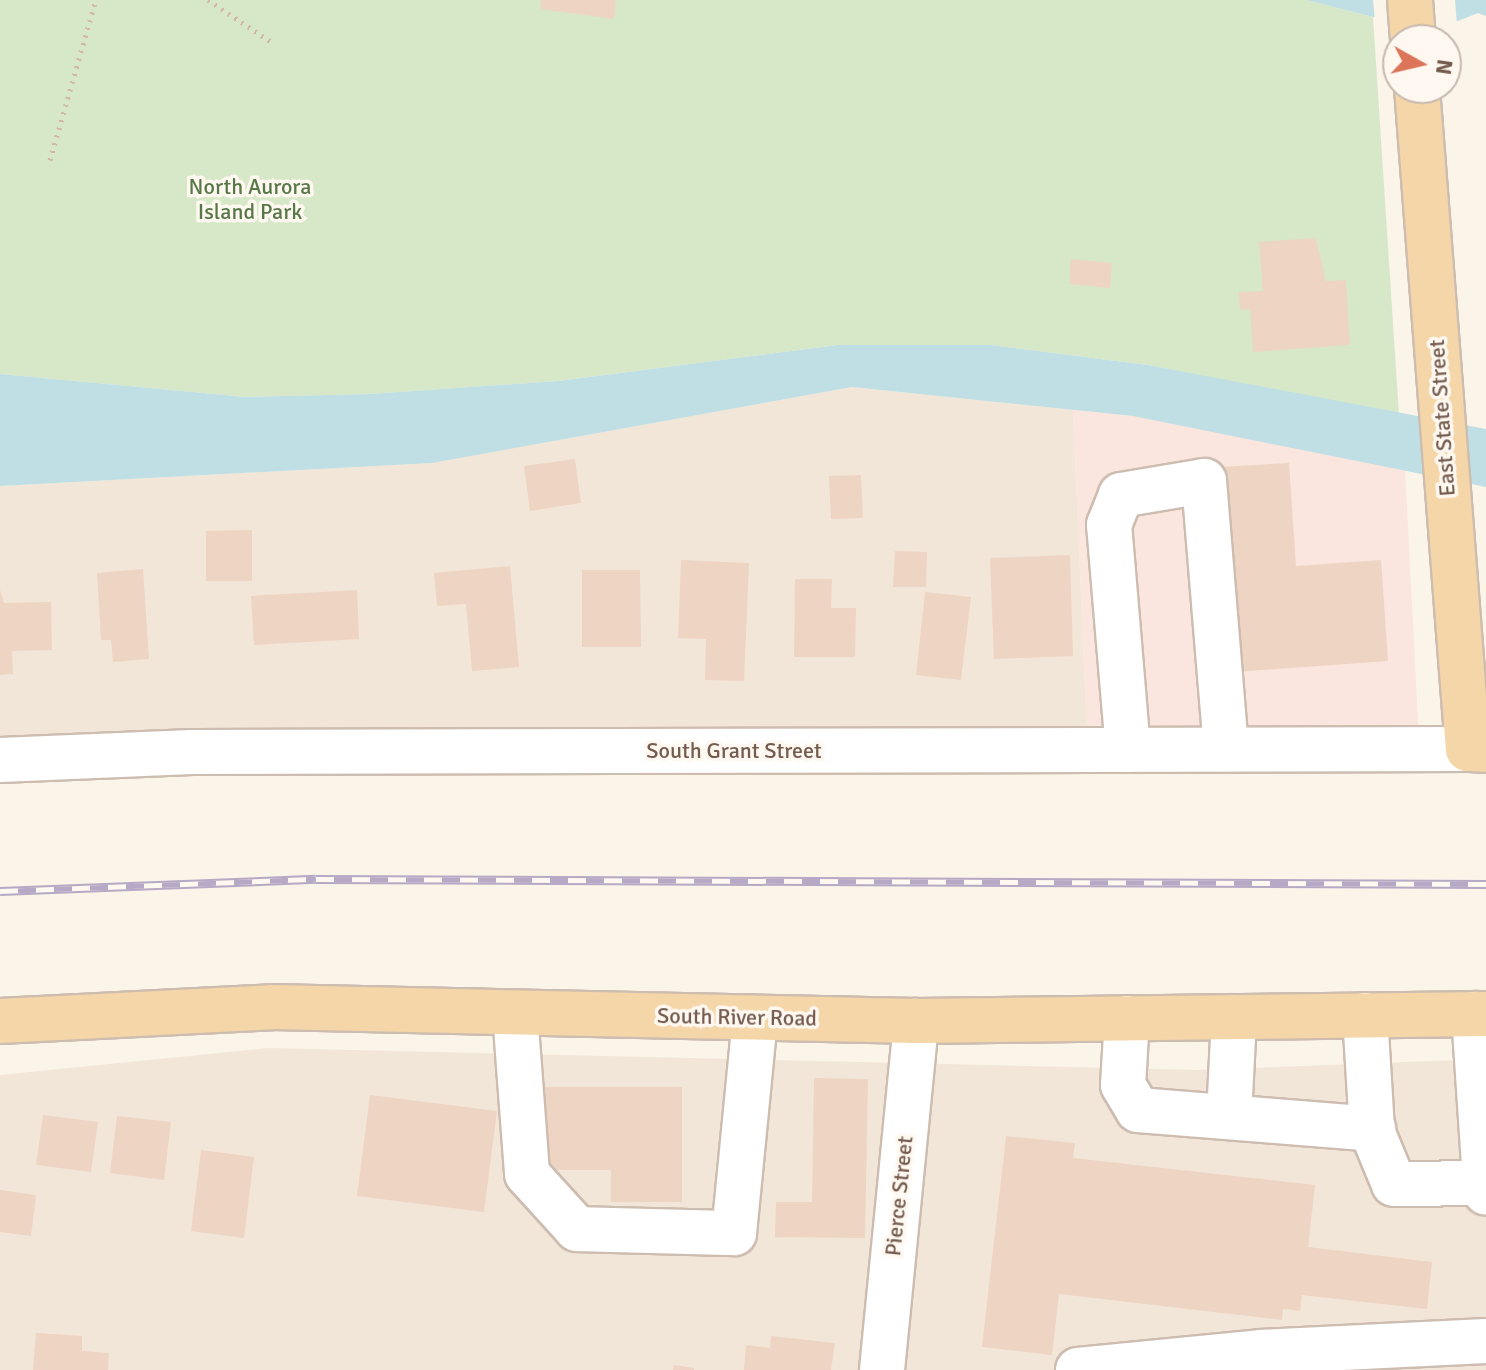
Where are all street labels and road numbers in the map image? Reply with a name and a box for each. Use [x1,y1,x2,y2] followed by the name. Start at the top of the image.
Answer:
[1423,339,1461,497] street label: East State Street
[646,738,822,764] street label: South Grant Street
[657,1002,817,1032] street label: South River Road
[880,1135,918,1257] street label: Pierce Street

